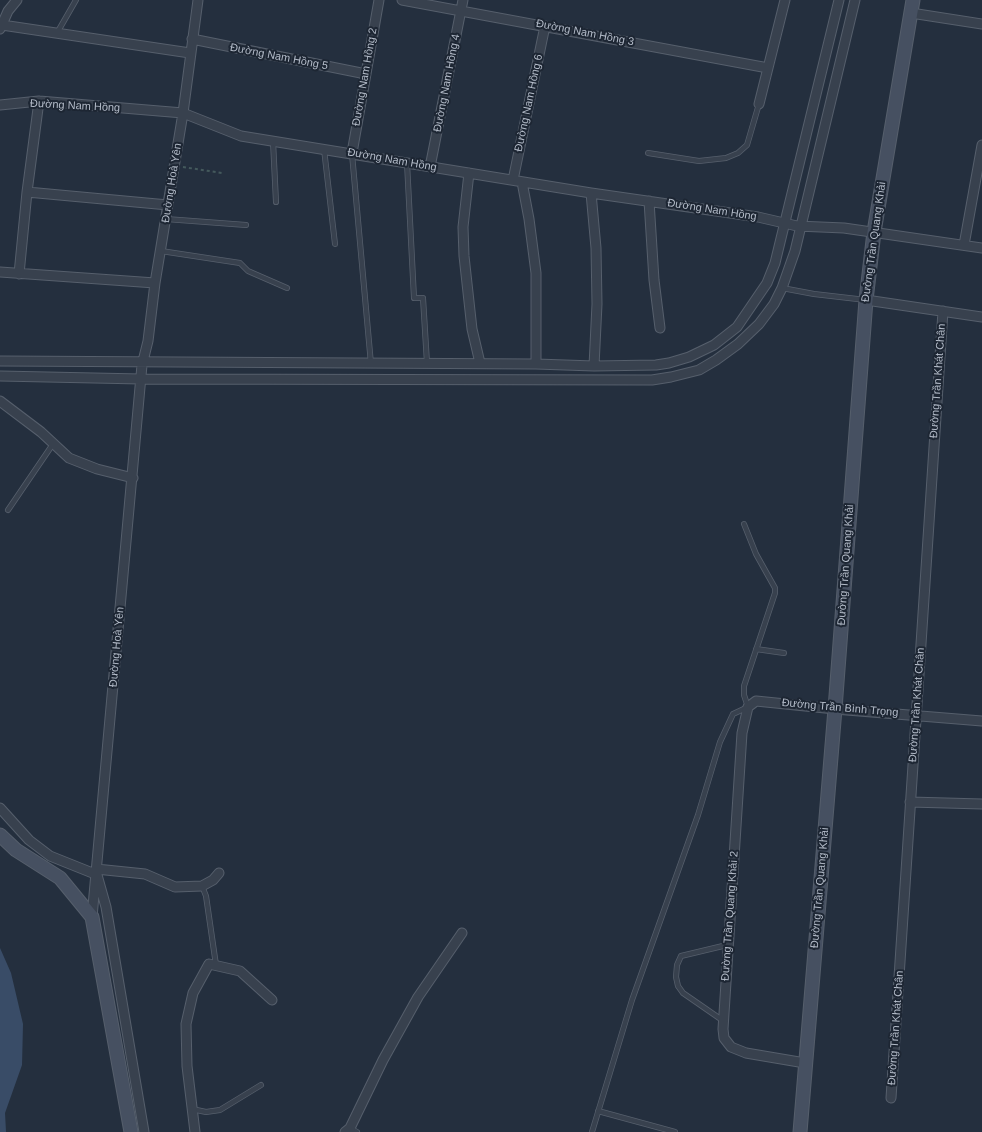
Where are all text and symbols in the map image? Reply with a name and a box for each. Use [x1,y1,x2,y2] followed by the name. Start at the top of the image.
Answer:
[535,17,635,49] street label: Đường Nam Hồng 3
[350,27,380,127] street label: Đường Nam Hồng 2
[431,33,463,133] street label: Đường Nam Hồng 4
[229,41,329,73] street label: Đường Nam Hồng 5
[512,53,546,153] street label: Đường Nam Hồng 6
[30,97,120,115] street label: Đường Nam Hồng
[159,142,185,224] street label: Đường Hoà Yên
[346,146,438,174] street label: Đường Nam Hồng
[859,181,889,303] street label: Đường Trần Quang Khải
[666,196,758,224] street label: Đường Nam Hồng
[927,323,949,439] street label: Đường Trần Khát Chân
[835,504,857,626] street label: Đường Trần Quang Khải
[107,606,127,688] street label: Đường Hoà Yên
[906,647,928,763] street label: Đường Trần Khát Chân
[781,696,899,720] street label: Đường Trần Bình Trọng
[808,827,832,949] street label: Đường Trần Quang Khải
[719,851,741,981] street label: Đường Trần Quang Khải 2
[885,970,907,1086] street label: Đường Trần Khát Chân

